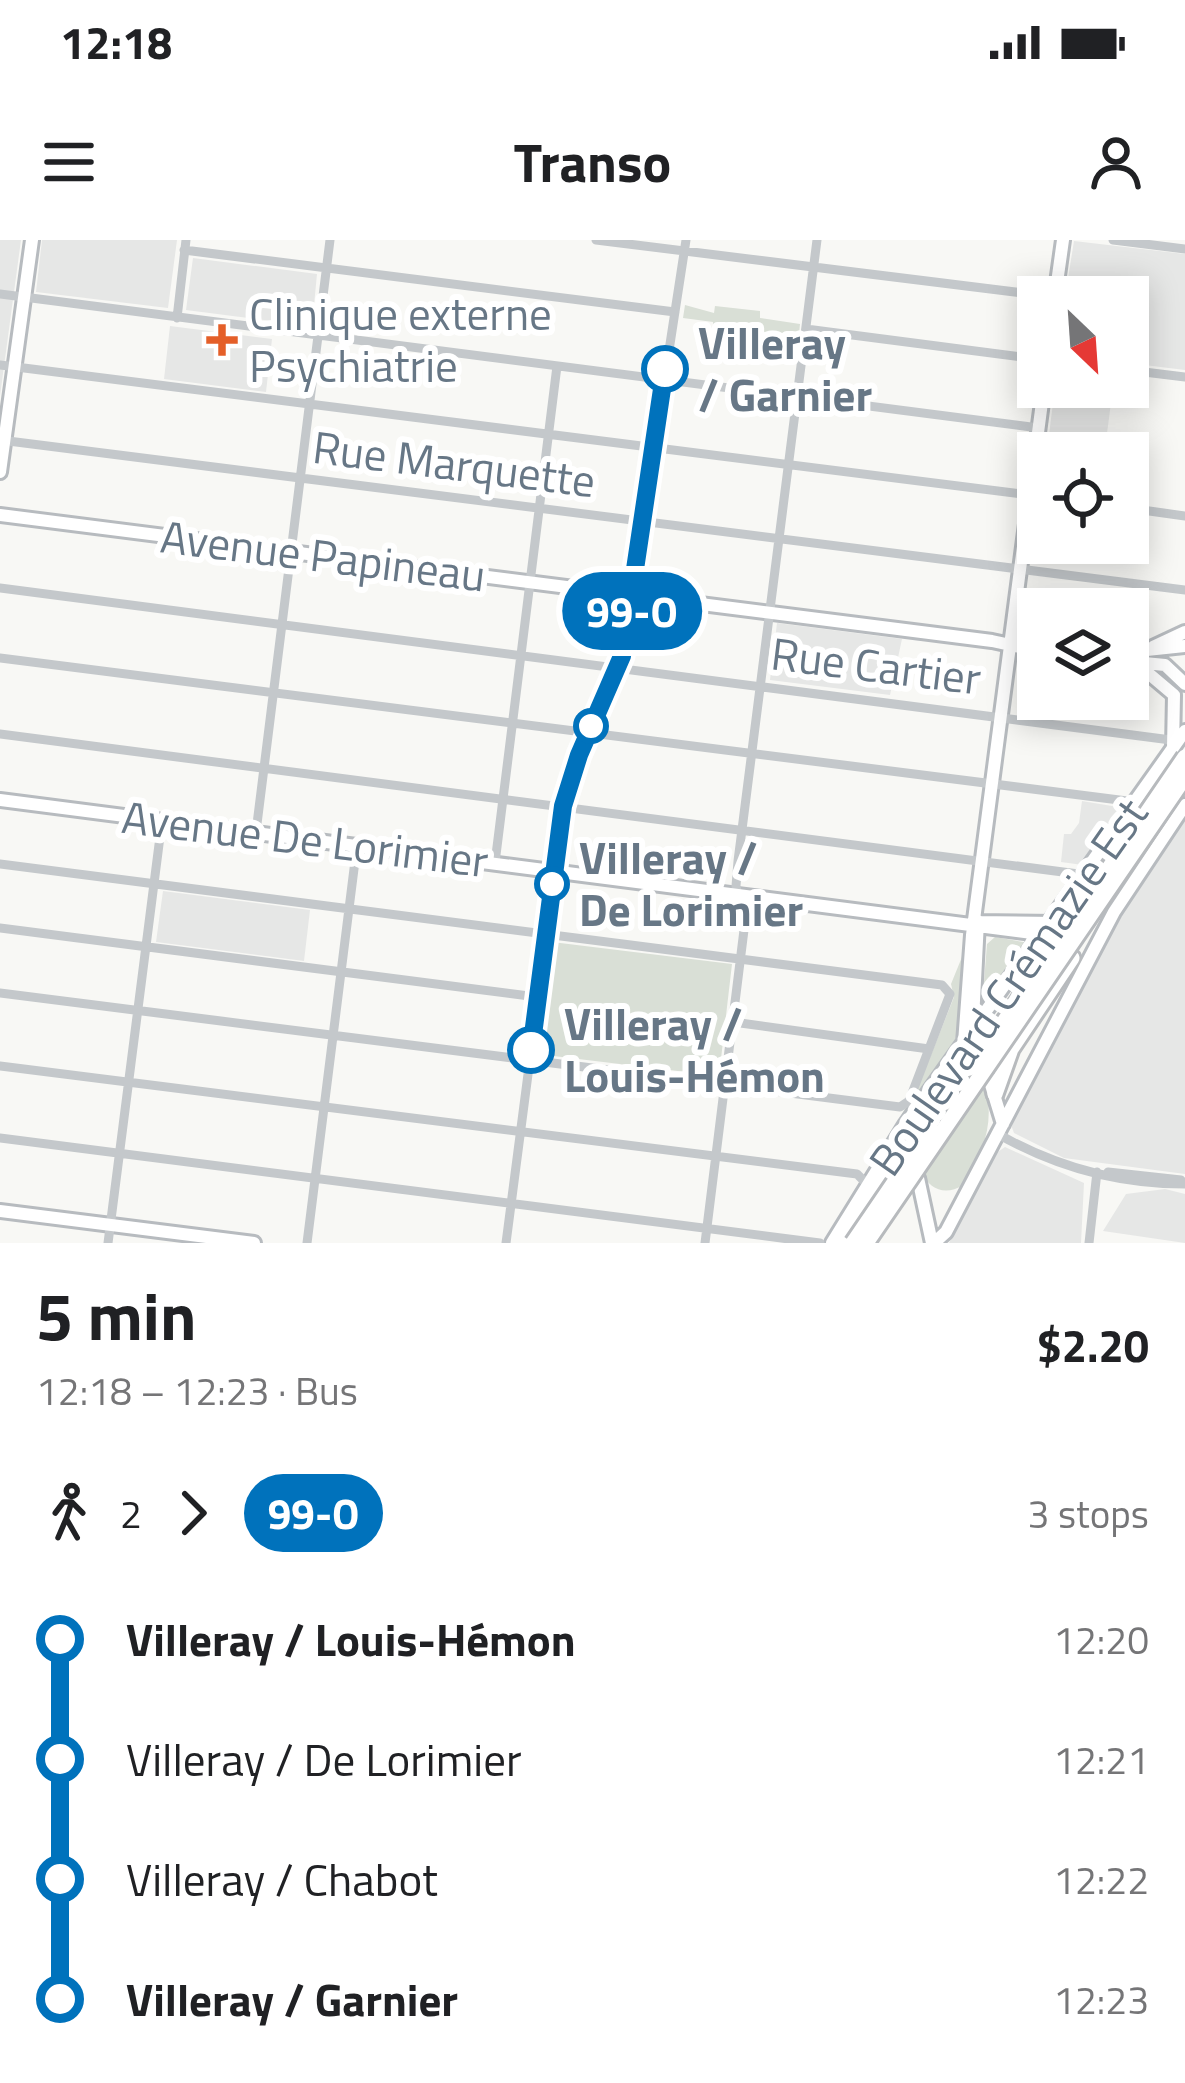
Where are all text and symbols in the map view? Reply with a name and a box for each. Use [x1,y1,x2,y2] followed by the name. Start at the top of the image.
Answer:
[60,8,172,76] text: 12:18
[514,121,671,203] text: Transo
[36,129,102,195] icon: menu
[1083,129,1149,195] icon: person
[1017,276,1149,408] north arrow
[1017,276,1149,720] map controls
[249,279,552,399] place label: Clinique externe Psychiatrie
[698,308,872,428] place label: Villeray / Garnier
[206,324,238,356] marker: Clinique externe Psychiatrie
[643,347,687,391] marker: Villeray / Garnier
[309,412,599,514] street label: Rue Marquette
[1017,432,1149,564] button: locate
[157,501,489,609] street label: Avenue Papineau
[548,572,716,650] line badge: 99-O
[586,579,678,643] text: 99-O
[1017,588,1149,720] button: layers
[767,618,985,712] street label: Rue Cartier
[575,710,607,742] unlabelled marker
[118,782,492,894] street label: Avenue De Lorimier
[851,783,1163,1189] street label: Boulevard Crémazie Est
[579,823,803,943] place label: Villeray / De Lorimier
[536,868,568,900] marker: Villeray / De Lorimier
[564,989,825,1109] place label: Villeray / Louis-Hémon
[509,1028,553,1072] marker: Villeray / Louis-Hémon
[36,1265,196,1366] text: 5 min
[1037,1311,1149,1379] text: $2.20
[36,1361,358,1420] text: 12:18 – 12:23 · Bus
[36,1480,102,1546] icon: walk
[160,1480,226,1546] icon: forward
[268,1481,359,1545] text: 99-O
[120,1484,142,1543] text: 2
[1027,1484,1149,1543] text: 3 stops
[126,1605,576,1673] text: Villeray / Louis-Hémon
[1053,1610,1149,1669] text: 12:20
[126,1725,521,1793] text: Villeray / De Lorimier
[1053,1730,1149,1789] text: 12:21
[126,1845,438,1913] text: Villeray / Chabot
[1053,1850,1149,1909] text: 12:22
[126,1965,458,2033] text: Villeray / Garnier
[1053,1970,1149,2029] text: 12:23

